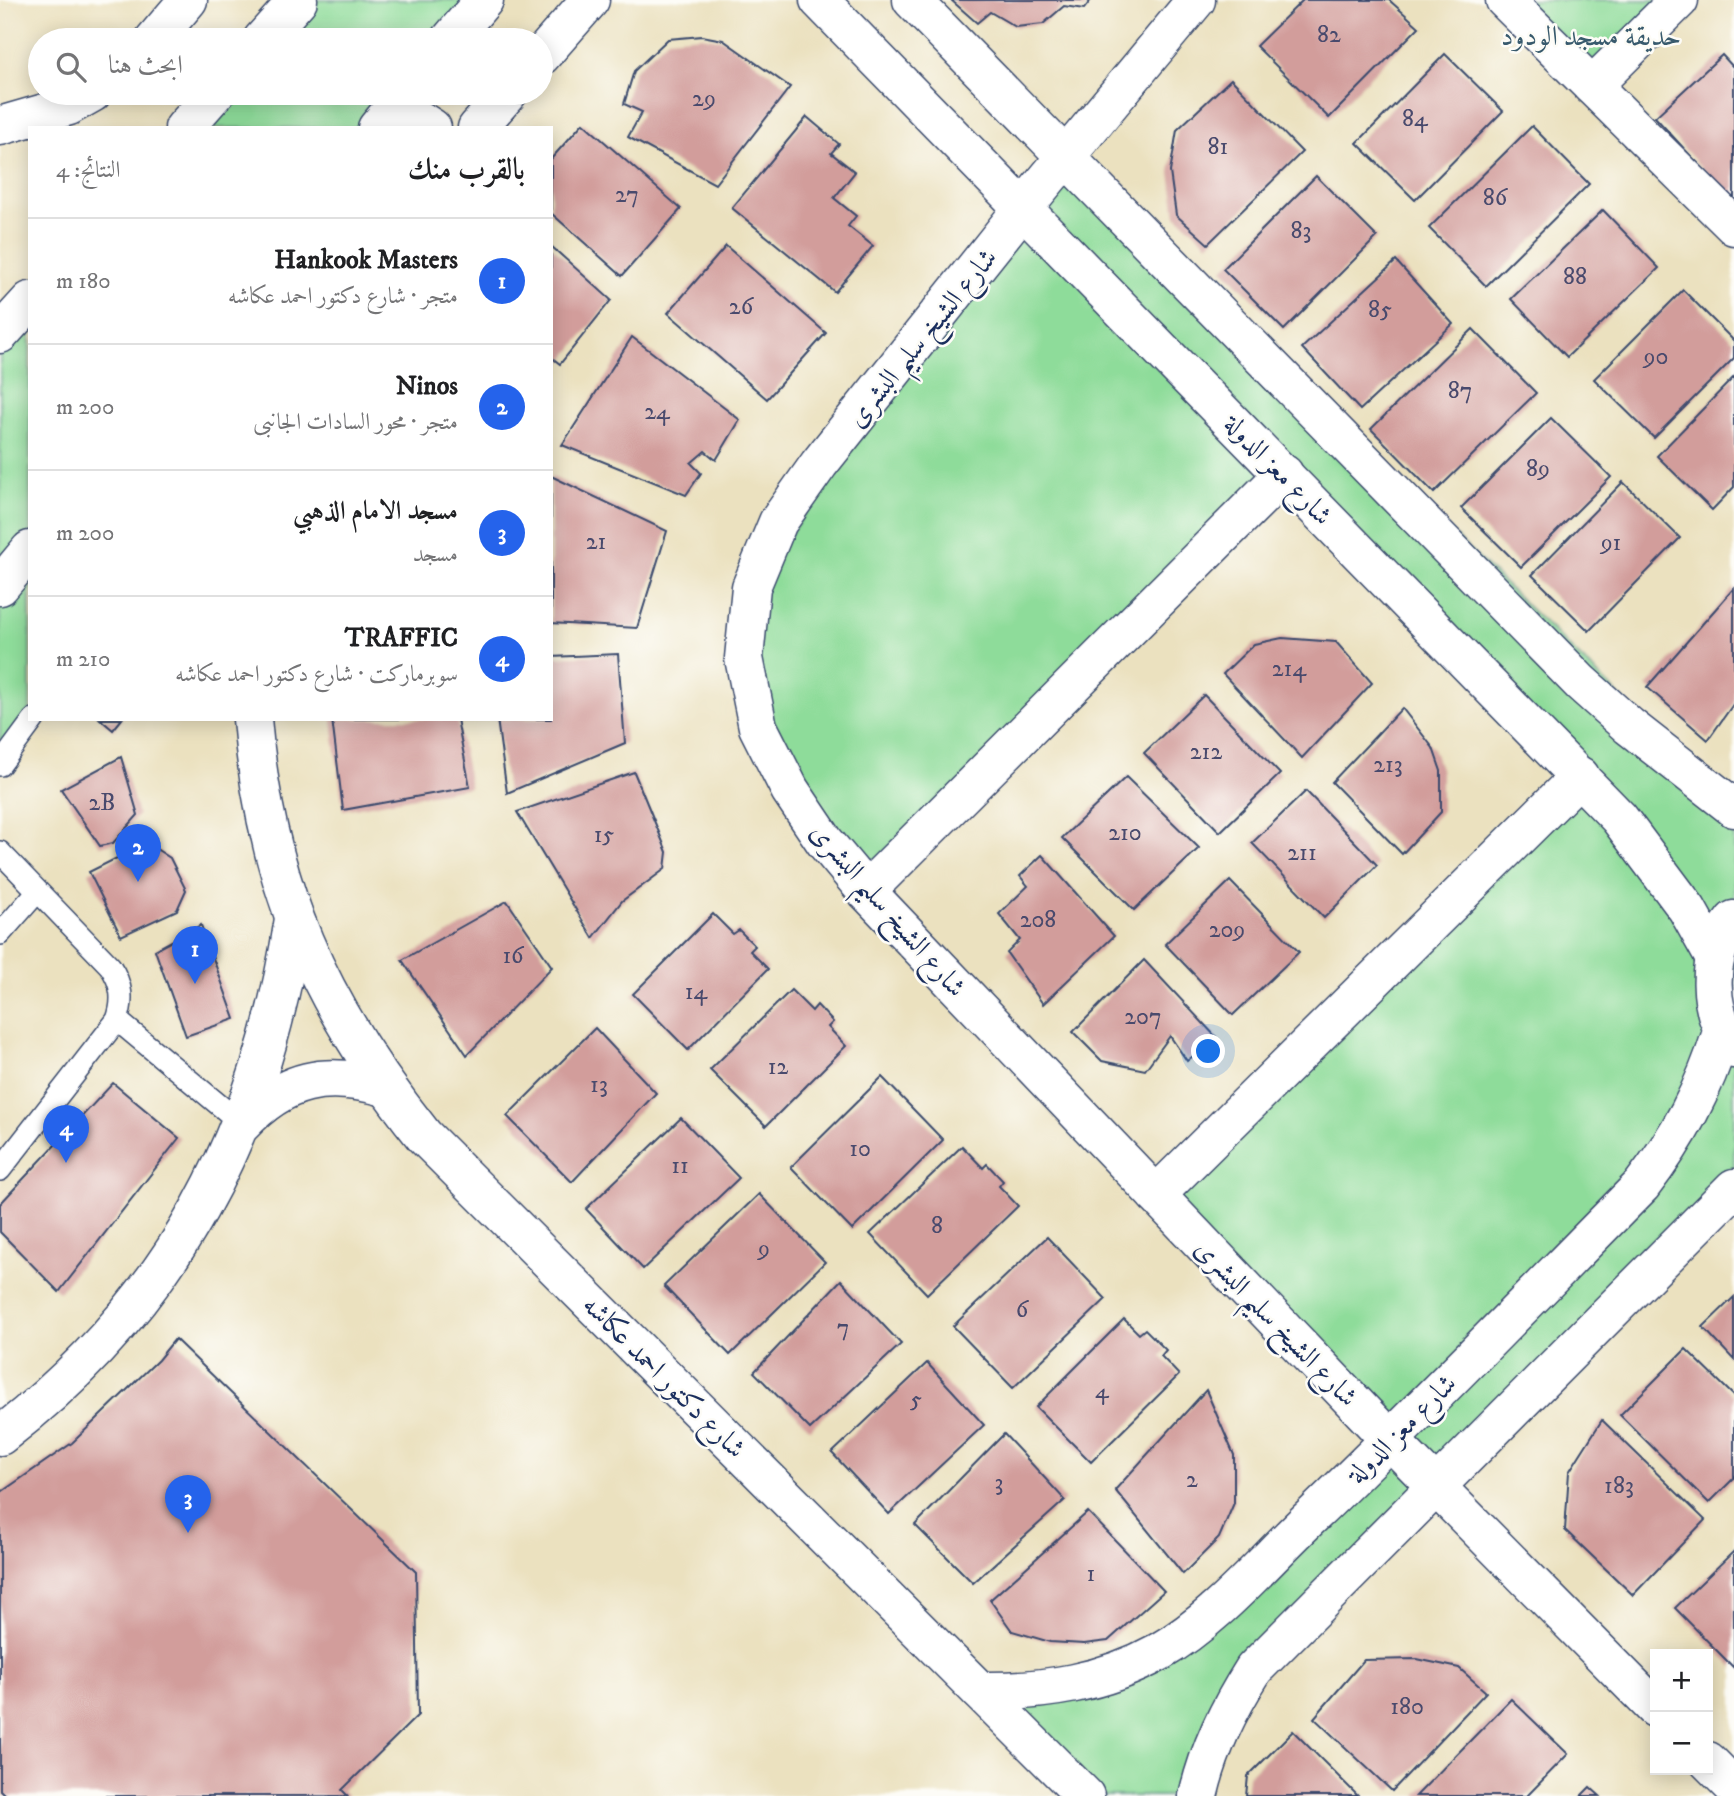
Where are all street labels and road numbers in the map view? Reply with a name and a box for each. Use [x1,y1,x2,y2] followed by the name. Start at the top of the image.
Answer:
[839,241,1012,440] street label: شارع الشيخ سليم البشرى
[1211,406,1340,537] street label: شارع معز الدولة
[795,815,973,1011] street label: شارع الشيخ سليم البشرى
[1180,1232,1365,1421] street label: شارع الشيخ سليم البشرى
[571,1288,753,1470] street label: شارع دكتور احمد عكاشه
[1338,1367,1468,1496] street label: شارع معز الدولة

